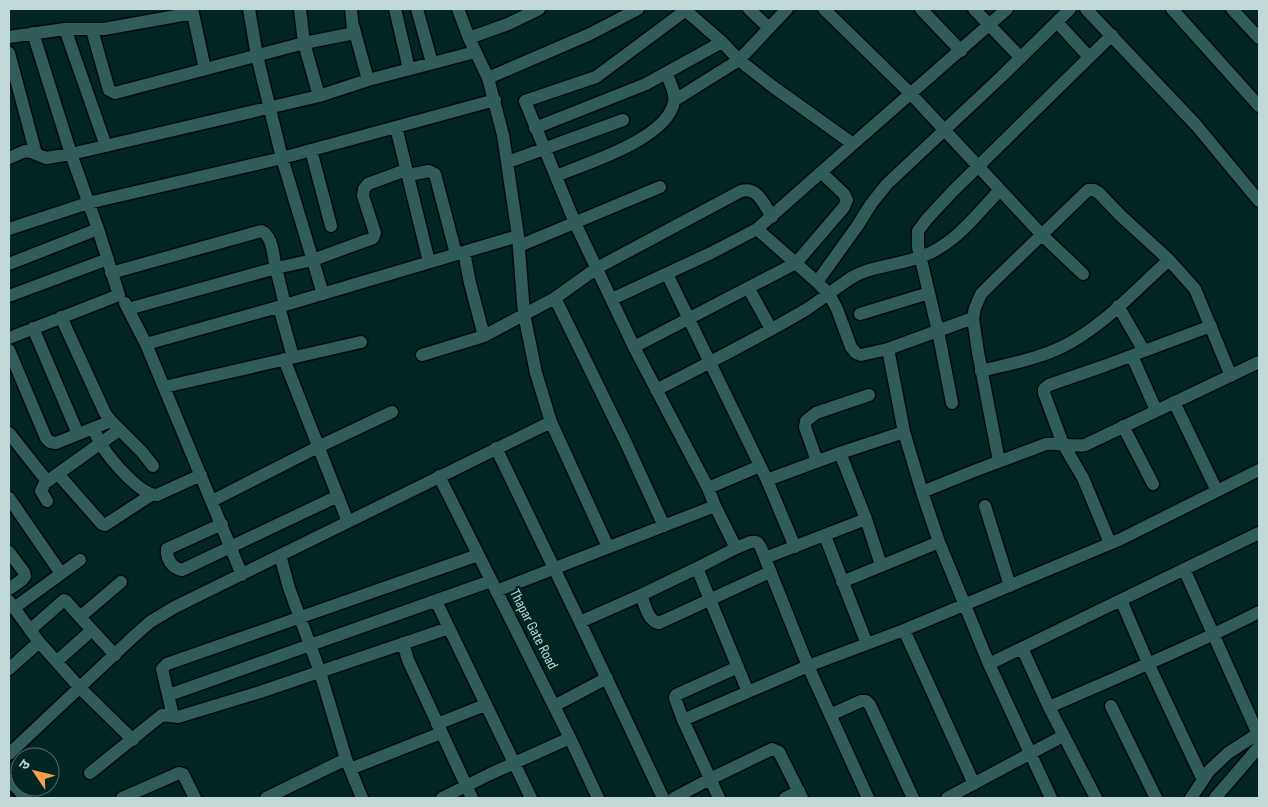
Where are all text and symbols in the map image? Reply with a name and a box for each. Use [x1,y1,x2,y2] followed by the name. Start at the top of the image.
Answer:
[505,586,562,673] street label: Thapar Gate Road
[10,747,60,797] north arrow
[15,756,35,773] text: उ

